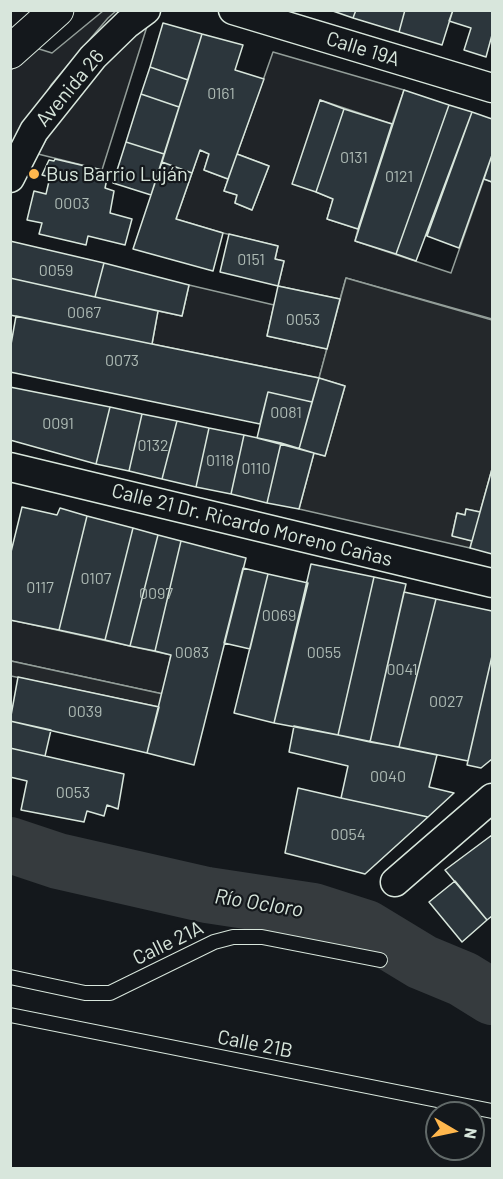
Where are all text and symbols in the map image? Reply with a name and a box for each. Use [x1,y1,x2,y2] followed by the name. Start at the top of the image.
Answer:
[323,26,403,72] street label: Calle 19A
[31,44,109,132] street label: Avenida 26
[207,84,235,104] house number: 0161
[340,148,368,168] house number: 0131
[46,162,188,186] place label: Bus Barrio Luján
[27,167,41,181] marker: Bus Barrio Luján
[385,167,413,187] house number: 0121
[54,194,90,214] house number: 0003
[237,250,265,270] house number: 0151
[39,261,73,281] house number: 0059
[67,303,101,323] house number: 0067
[286,310,320,330] house number: 0053
[105,351,139,371] house number: 0073
[270,403,302,423] house number: 0081
[42,414,74,434] house number: 0091
[137,436,169,456] house number: 0132
[206,451,234,471] house number: 0118
[242,459,270,479] house number: 0110
[109,478,395,572] street label: Calle 21 Dr. Ricardo Moreno Cañas
[81,569,111,589] house number: 0107
[26,578,54,598] house number: 0117
[139,584,173,604] house number: 0097
[262,606,296,626] house number: 0069
[175,643,209,663] house number: 0083
[307,643,341,663] house number: 0055
[386,660,418,680] house number: 0041
[429,692,463,712] house number: 0027
[68,702,102,722] house number: 0039
[370,767,406,787] house number: 0040
[56,783,90,803] house number: 0053
[330,825,366,845] house number: 0054
[213,884,305,922] water label: Río Ocloro
[129,916,207,970] street label: Calle 21A
[215,1025,295,1063] street label: Calle 21B
[425,1101,485,1161] north arrow
[461,1127,482,1140] text: N

